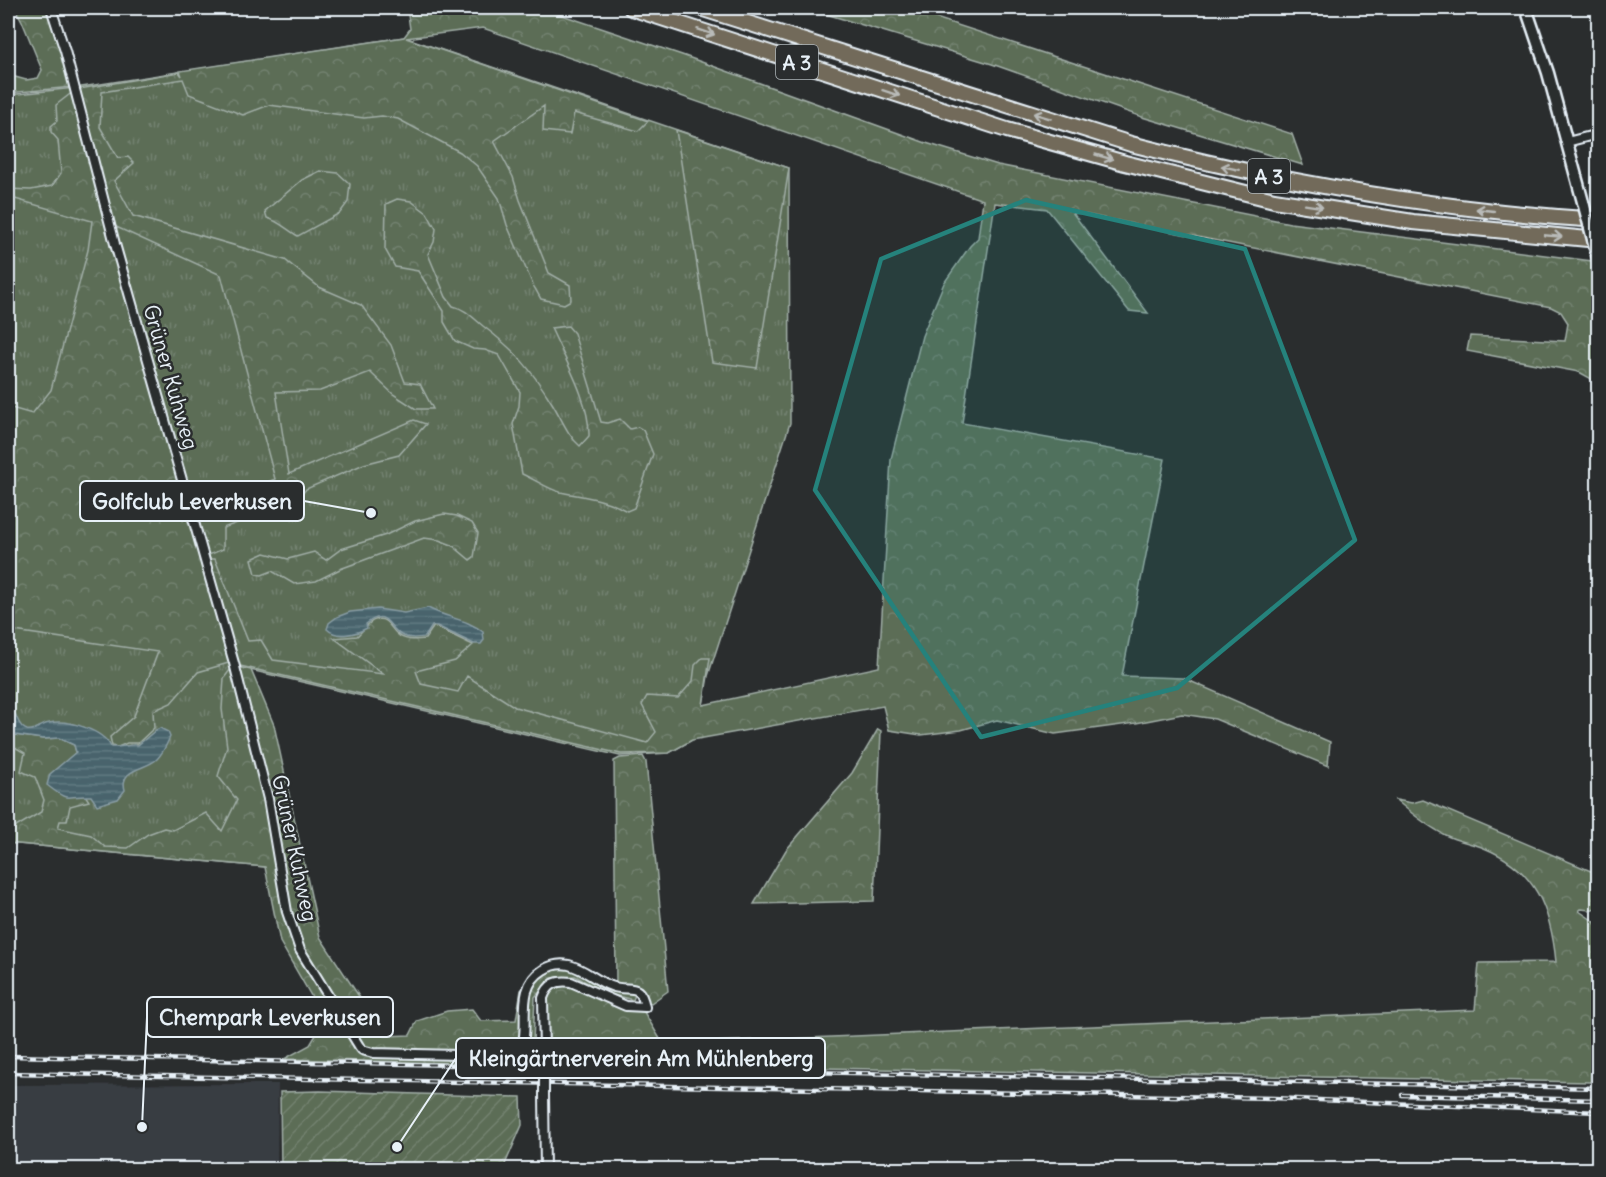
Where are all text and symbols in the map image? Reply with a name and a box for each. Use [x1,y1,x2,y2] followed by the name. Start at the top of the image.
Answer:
[696,28,715,39] one-way arrow
[776,45,818,79] road number: A 3
[881,88,900,99] one-way arrow
[1033,110,1052,121] one-way arrow
[1094,152,1113,163] one-way arrow
[1248,159,1290,193] road number: A 3
[1221,162,1241,173] one-way arrow
[1304,201,1323,212] one-way arrow
[1475,204,1495,215] one-way arrow
[1542,231,1562,242] one-way arrow
[137,301,205,453] street label: Grüner Kuhweg
[80,481,304,521] callout: Golfclub Leverkusen
[92,487,292,515] text: Golfclub Leverkusen
[266,772,324,924] street label: Grüner Kuhweg
[147,997,393,1037] callout: Chempark Leverkusen
[159,1003,381,1031] text: Chempark Leverkusen
[456,1038,825,1078] callout: Kleingärtnerverein Am Mühlenberg
[469,1044,813,1072] text: Kleingärtnerverein Am Mühlenberg

